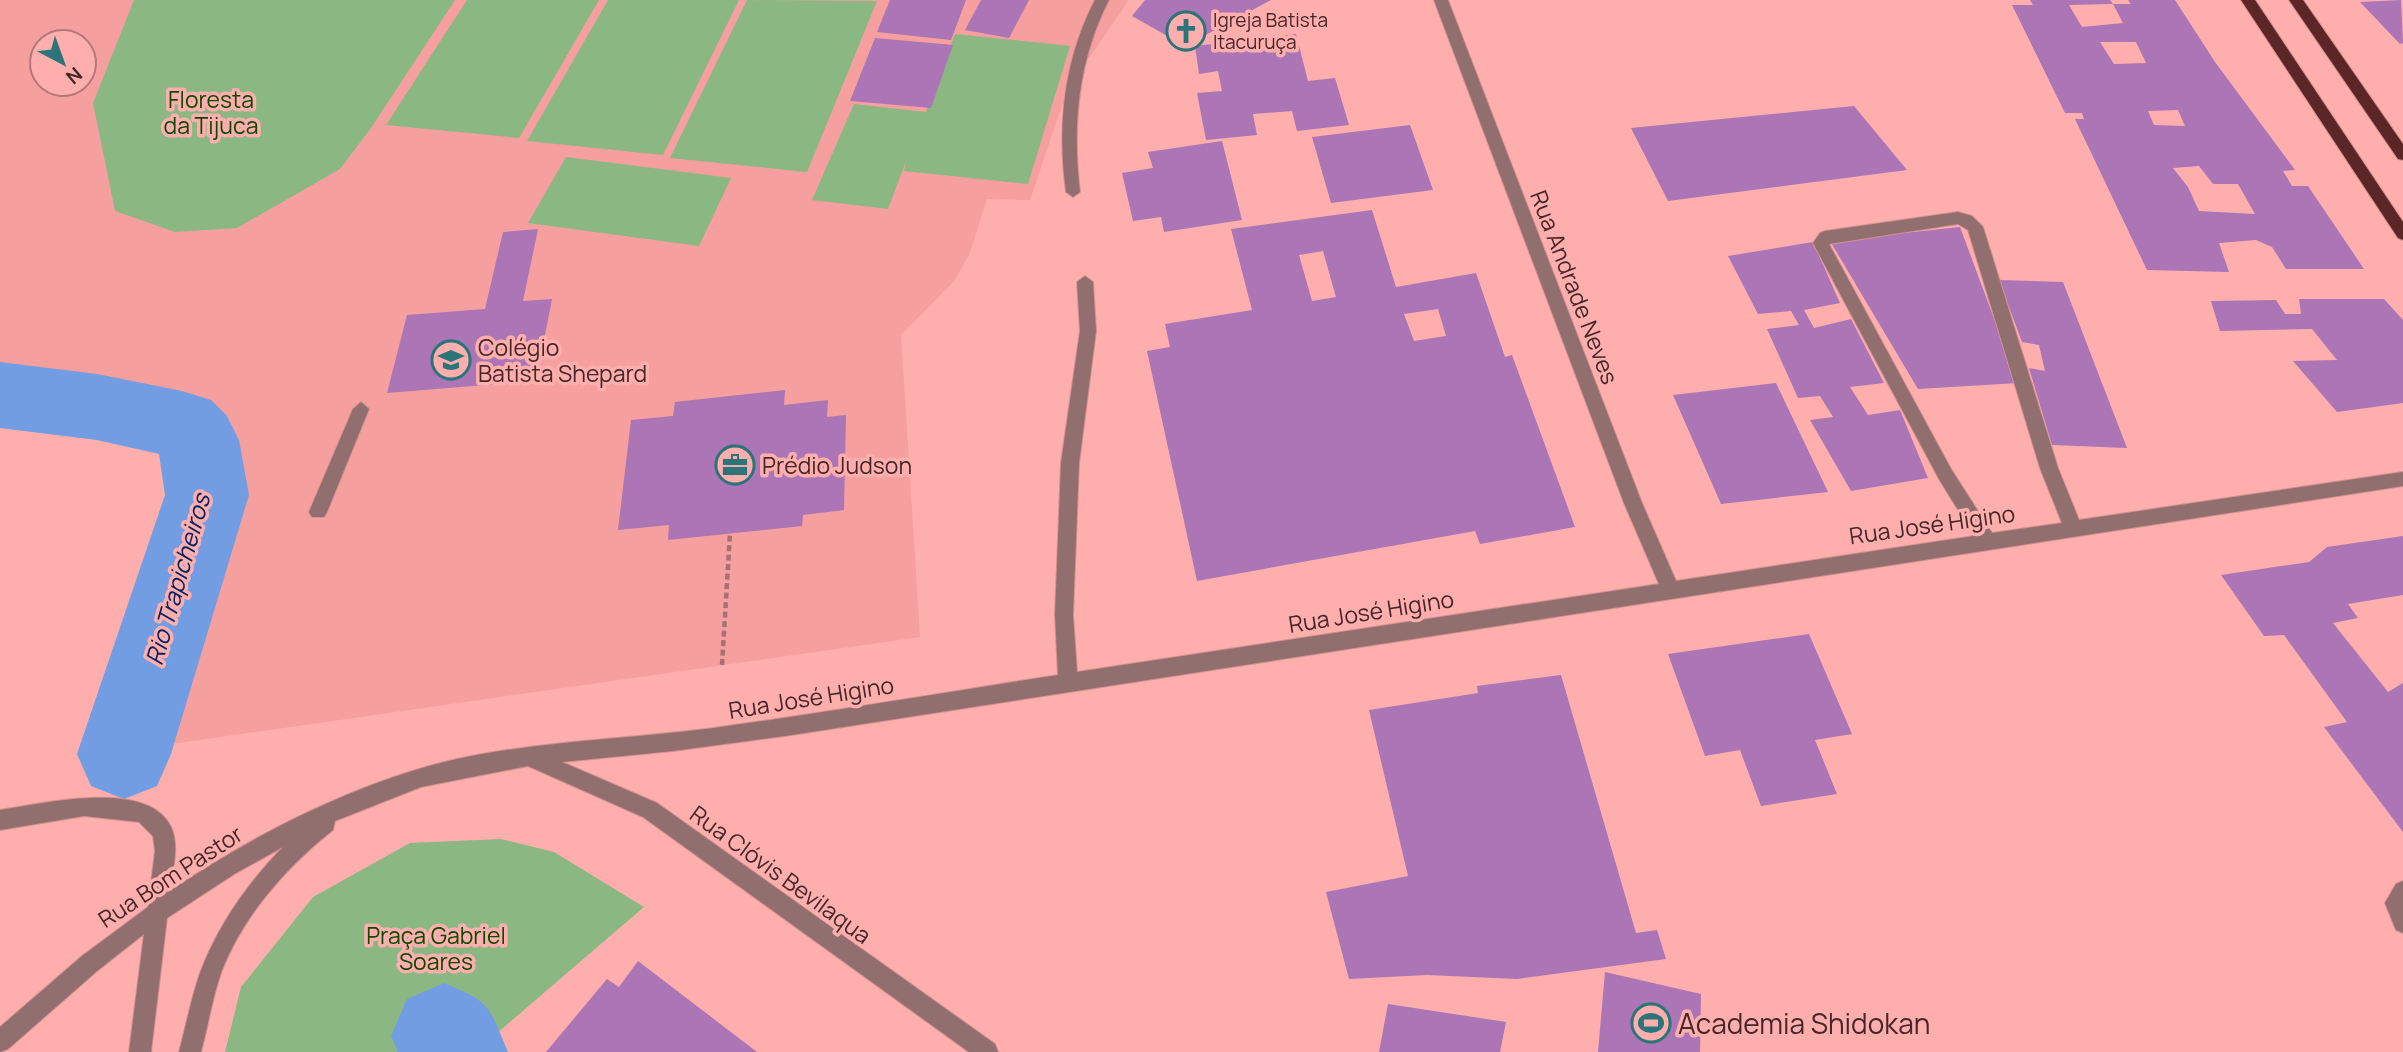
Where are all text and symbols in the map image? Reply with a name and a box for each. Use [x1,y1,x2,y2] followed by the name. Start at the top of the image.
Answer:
[1213,7,1328,55] place label: Igreja Batista Itacuruça
[1165,10,1207,52] church icon: Igreja Batista Itacuruça
[28,28,98,98] north arrow
[60,62,88,90] text: N
[164,83,258,141] park label: Floresta da Tijuca
[1523,186,1627,388] street label: Rua Andrade Neves
[478,331,647,389] place label: Colégio Batista Shepard
[430,339,472,381] school or university icon: Colégio Batista Shepard
[714,444,756,486] office icon: Prédio Judson
[762,449,912,481] place label: Prédio Judson
[137,487,218,668] water label: Rio Trapicheiros
[1847,497,2017,551] street label: Rua José Higino
[1286,582,1456,640] street label: Rua José Higino
[726,668,896,726] street label: Rua José Higino
[684,797,878,951] street label: Rua Clóvis Bevilaqua
[92,817,248,935] street label: Rua Bom Pastor
[366,919,506,977] park label: Praça Gabriel Soares
[1630,1002,1672,1044] sports icon: Academia Shidokan
[1678,1004,1930,1042] place label: Academia Shidokan

